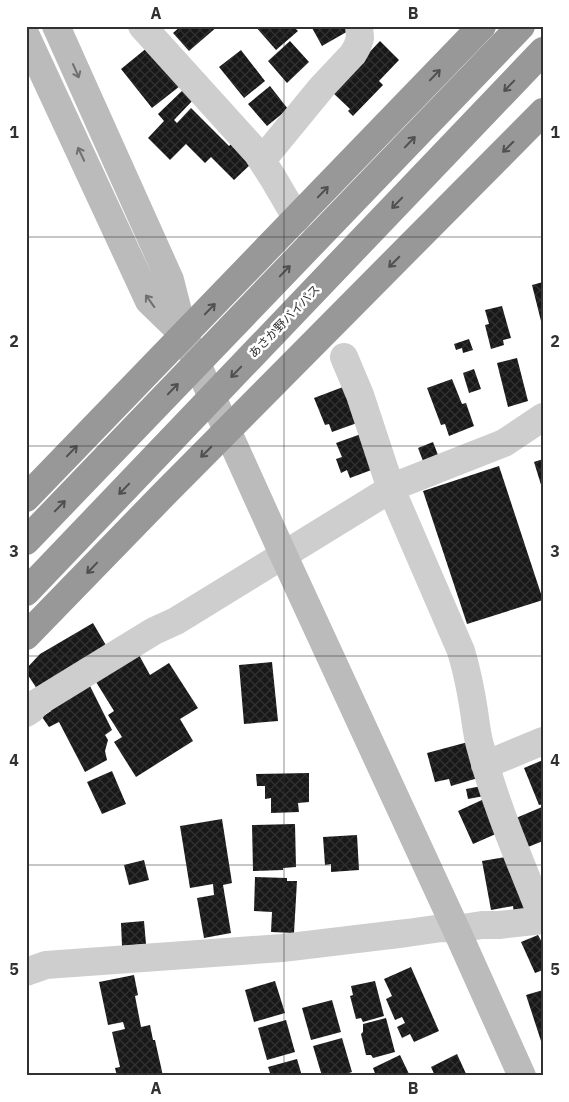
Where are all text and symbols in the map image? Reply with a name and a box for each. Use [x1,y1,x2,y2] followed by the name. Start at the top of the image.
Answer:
[151,3,162,23] text: A
[408,3,419,23] text: B
[72,63,81,78] one-way arrow
[429,69,441,81] one-way arrow
[503,79,515,92] one-way arrow
[9,122,19,142] text: 1
[550,122,560,142] text: 1
[404,135,416,148] one-way arrow
[503,140,515,152] one-way arrow
[75,147,85,162] one-way arrow
[317,186,329,199] one-way arrow
[391,197,403,210] one-way arrow
[388,256,400,268] one-way arrow
[279,265,291,278] one-way arrow
[245,281,323,361] street label: あさか野バイパス
[145,294,156,307] one-way arrow
[204,303,216,315] one-way arrow
[9,331,19,351] text: 2
[550,331,560,351] text: 2
[230,365,242,378] one-way arrow
[167,382,179,395] one-way arrow
[66,444,78,457] one-way arrow
[200,446,212,458] one-way arrow
[118,483,130,495] one-way arrow
[54,499,66,512] one-way arrow
[9,541,19,561] text: 3
[550,541,560,561] text: 3
[86,562,98,575] one-way arrow
[9,750,19,770] text: 4
[550,750,560,770] text: 4
[9,959,19,979] text: 5
[550,959,560,979] text: 5
[151,1078,162,1098] text: A
[408,1078,419,1098] text: B

